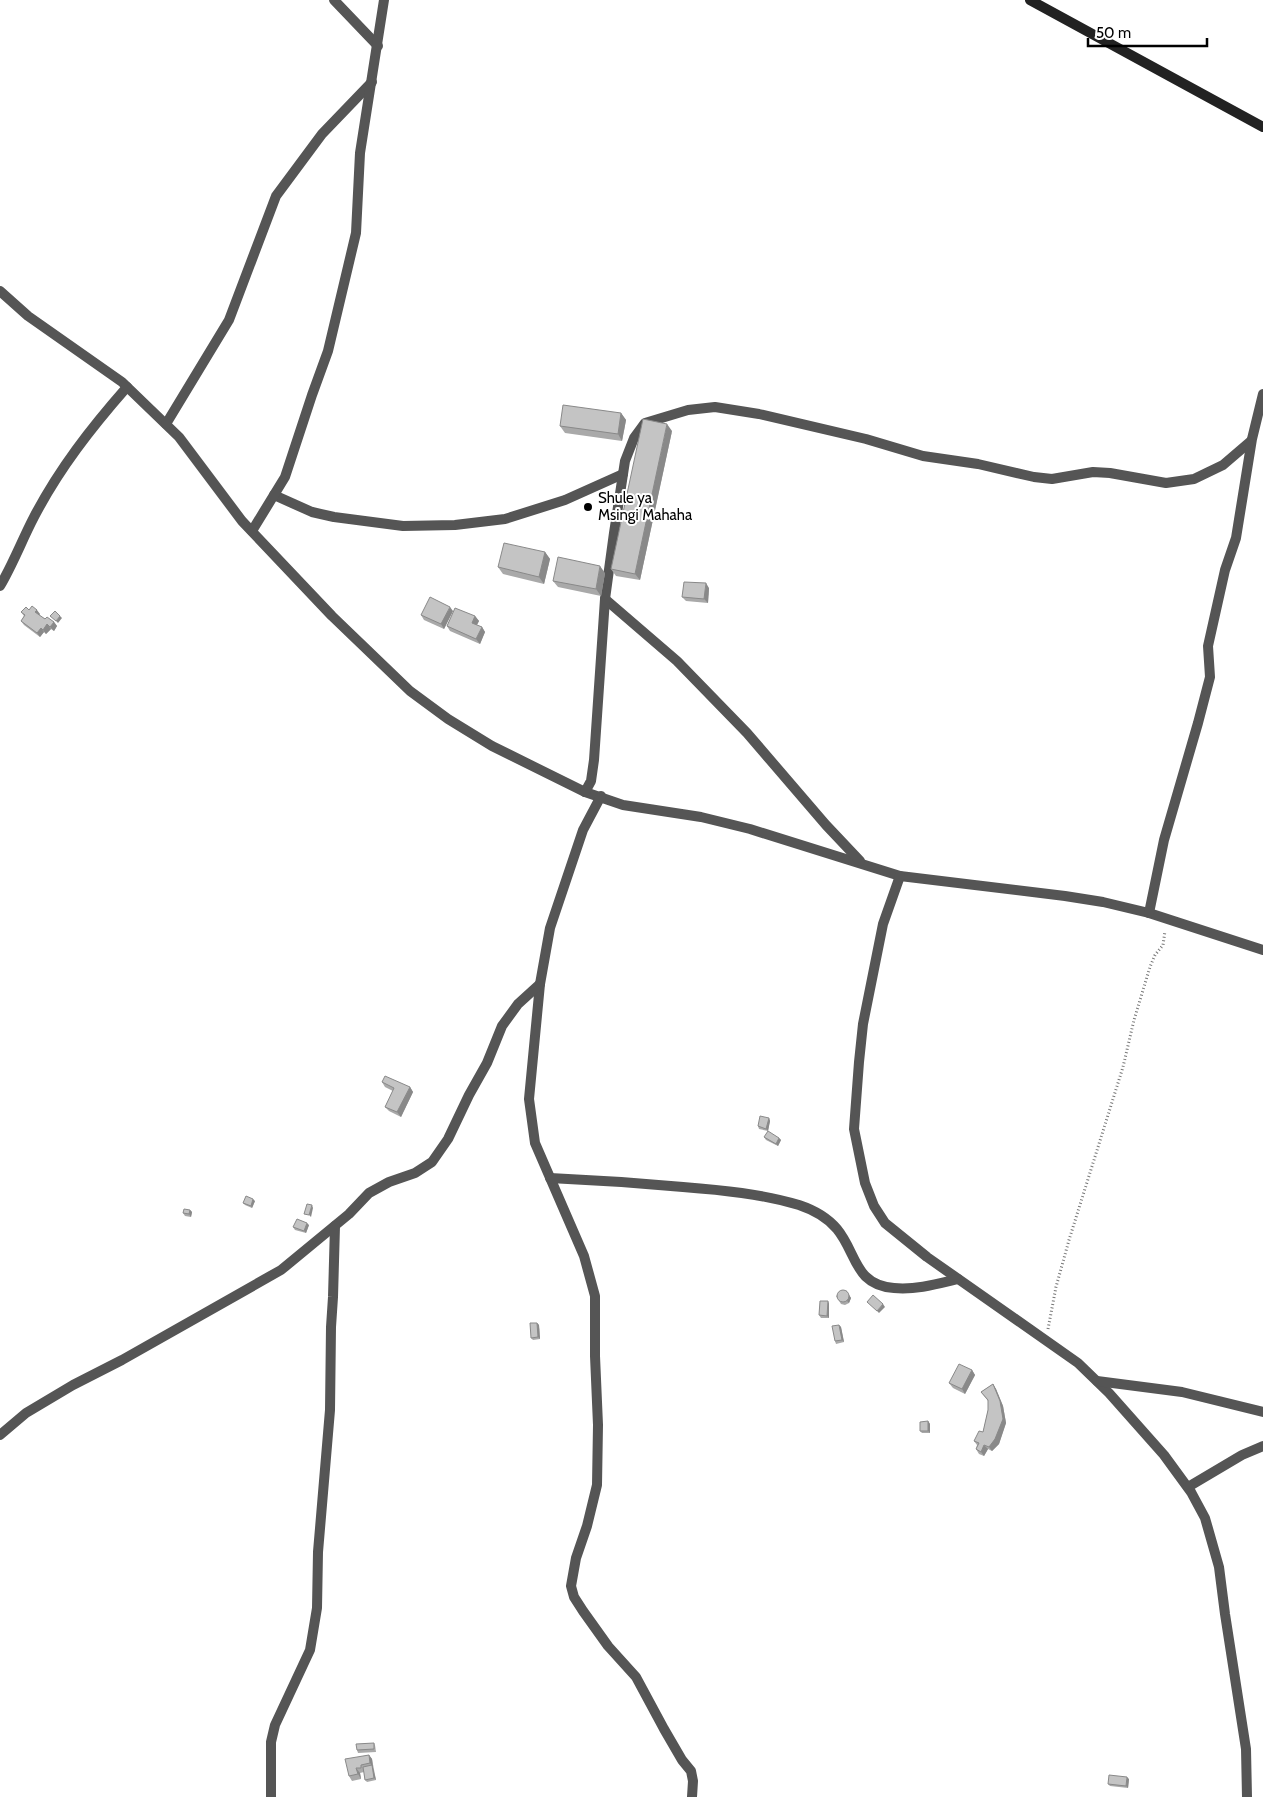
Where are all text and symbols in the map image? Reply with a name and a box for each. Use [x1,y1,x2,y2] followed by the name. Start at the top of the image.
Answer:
[1088,15,1207,47] scale bar
[1096,24,1131,42] text: 50 m
[598,489,693,524] place label: Shule ya Msingi Mahaha
[582,501,594,513] marker: Shule ya Msingi Mahaha

